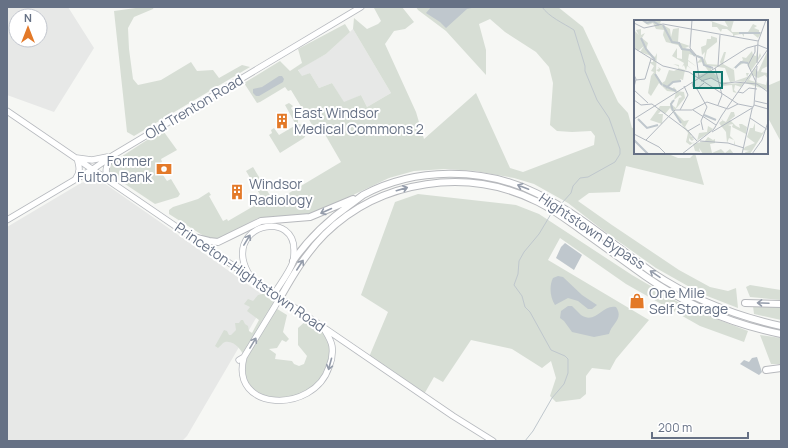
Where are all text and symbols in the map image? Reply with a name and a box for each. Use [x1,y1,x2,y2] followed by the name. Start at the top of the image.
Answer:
[8,8,48,48] north arrow
[24,10,32,25] text: N
[634,20,768,154] inset map
[141,70,246,143] street label: Old Trenton Road
[294,103,424,138] place label: East Windsor Medical Commons 2
[273,112,291,130] building icon: East Windsor Medical Commons 2
[77,151,153,186] place label: Former Fulton Bank
[155,160,173,178] bank icon: Former Fulton Bank
[249,174,313,209] place label: Windsor Radiology
[228,183,246,201] building icon: Windsor Radiology
[517,183,529,191] one-way arrow
[396,185,409,192] one-way arrow
[535,188,649,273] street label: Hightstown Bypass
[321,208,333,215] one-way arrow
[171,217,329,336] street label: Princeton-Hightstown Road
[244,234,252,246] one-way arrow
[296,260,304,271] one-way arrow
[649,269,661,277] one-way arrow
[649,283,728,318] place label: One Mile Self Storage
[628,292,646,310] shop icon: One Mile Self Storage
[757,300,770,307] one-way arrow
[249,337,257,349] one-way arrow
[326,357,333,370] one-way arrow
[652,414,748,440] scale bar
[658,419,692,436] text: 200 m

